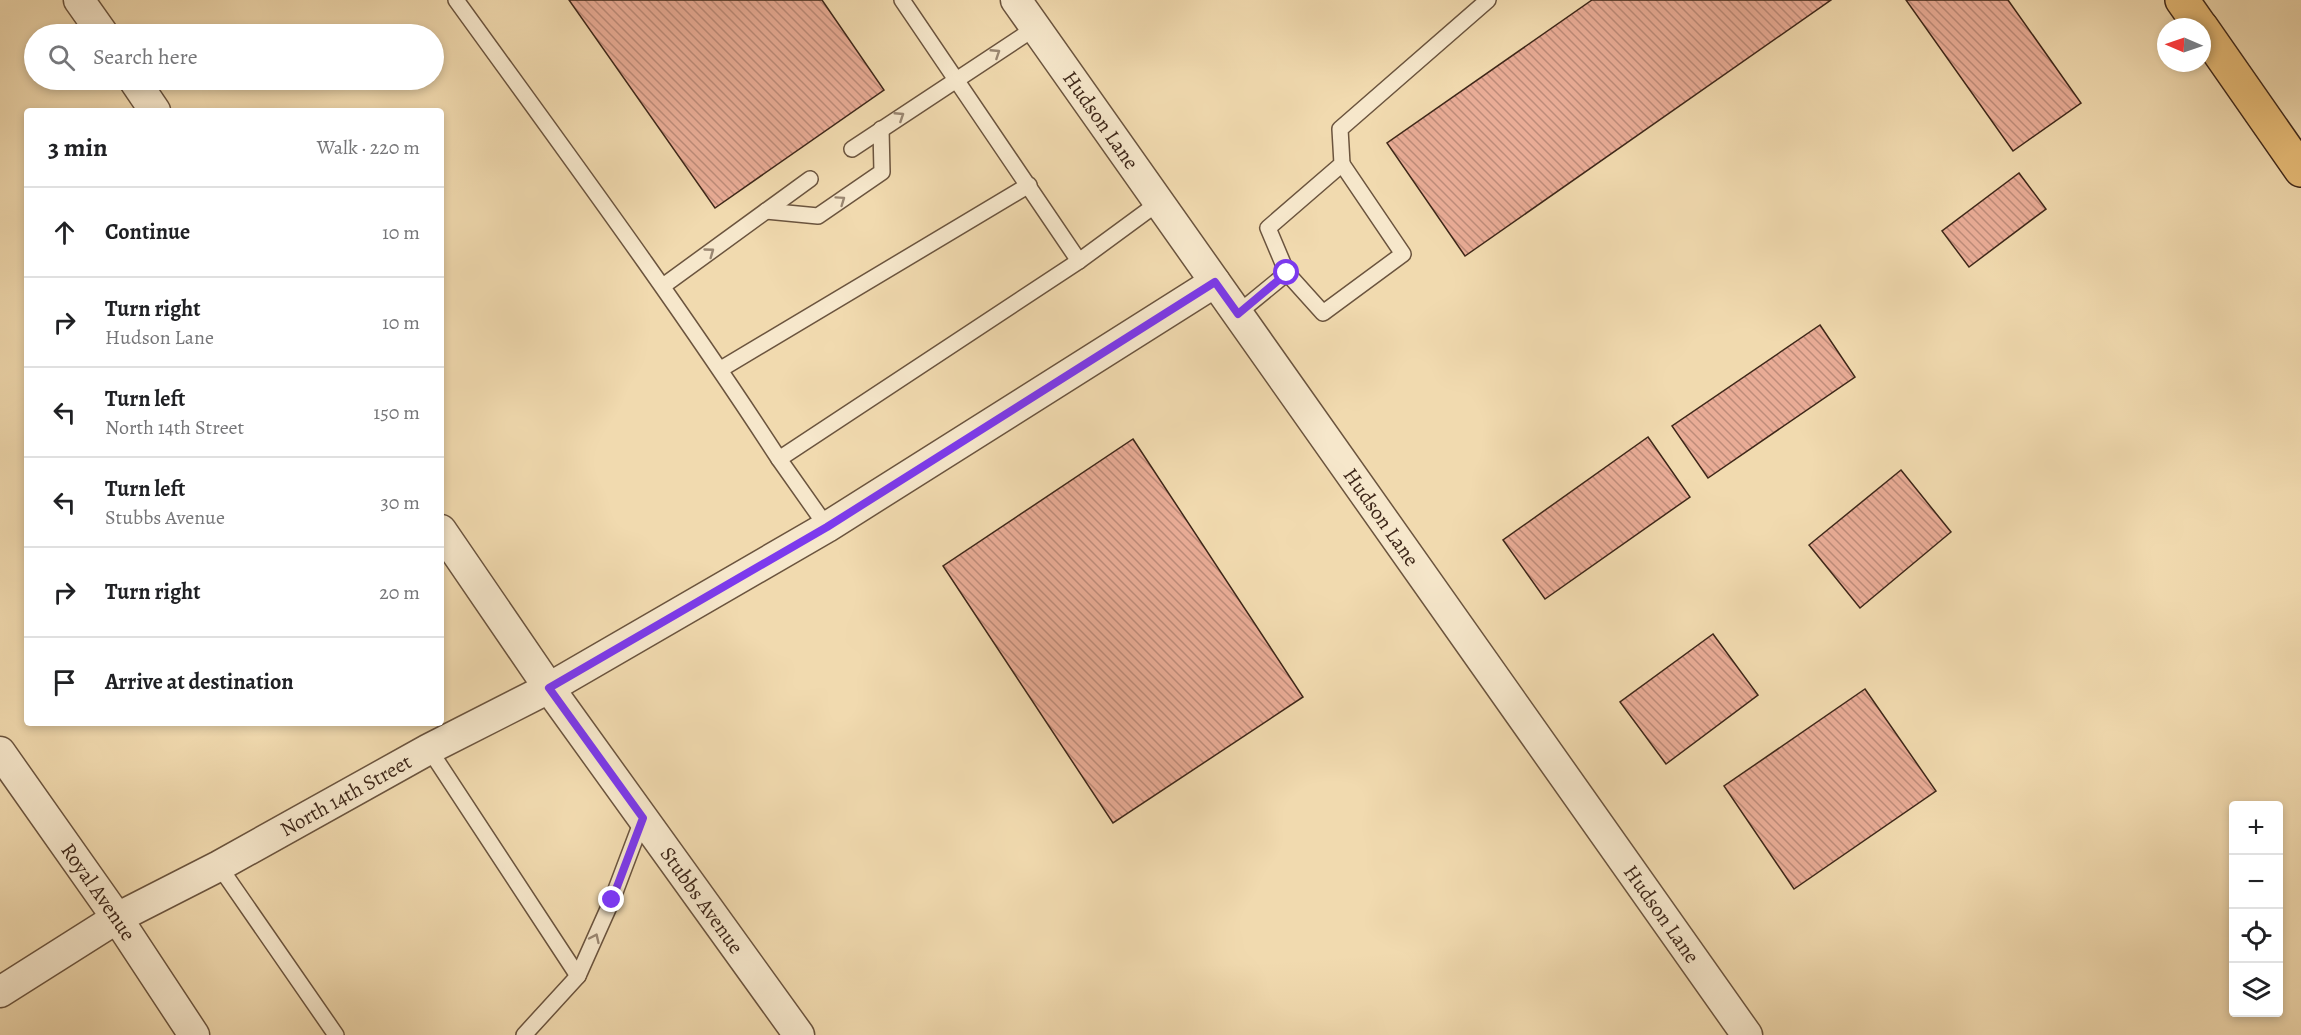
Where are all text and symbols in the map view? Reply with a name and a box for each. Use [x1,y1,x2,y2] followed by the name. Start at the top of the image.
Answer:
[2157,18,2211,72] north arrow
[24,24,444,90] search box
[45,41,78,74] icon: search
[93,42,198,72] text: Search here
[990,49,1000,61] one-way arrow
[1056,65,1145,175] street label: Hudson Lane
[894,112,905,123] one-way arrow
[48,130,108,165] text: 3 min
[317,134,420,161] text: Walk · 220 m
[834,196,845,207] one-way arrow
[48,216,81,249] icon: ahead
[105,217,190,247] text: Continue
[382,219,420,246] text: 10 m
[704,248,715,259] one-way arrow
[1273,259,1299,285] route start
[105,294,201,324] text: Turn right
[48,306,81,339] icon: right
[382,309,420,336] text: 10 m
[105,324,214,351] text: Hudson Lane
[105,384,185,414] text: Turn left
[48,396,81,429] icon: left
[373,399,420,426] text: 150 m
[105,414,244,441] text: North 14th Street
[1337,462,1426,572] street label: Hudson Lane
[105,474,185,504] text: Turn left
[48,486,81,519] icon: left
[380,489,420,516] text: 30 m
[105,504,225,531] text: Stubbs Avenue
[48,576,81,609] icon: right
[105,577,201,607] text: Turn right
[379,579,420,606] text: 20 m
[48,666,81,699] icon: arrive
[105,667,294,697] text: Arrive at destination
[275,748,416,843] street label: North 14th Street
[2229,801,2283,1017] map controls
[2229,801,2283,855] button: +
[55,837,142,946] street label: Royal Avenue
[654,841,750,960] street label: Stubbs Avenue
[2229,855,2283,909] button: −
[1617,859,1706,969] street label: Hudson Lane
[598,886,624,912] route end
[2229,909,2283,963] button: locate
[588,934,600,945] one-way arrow
[2229,963,2283,1017] button: layers

